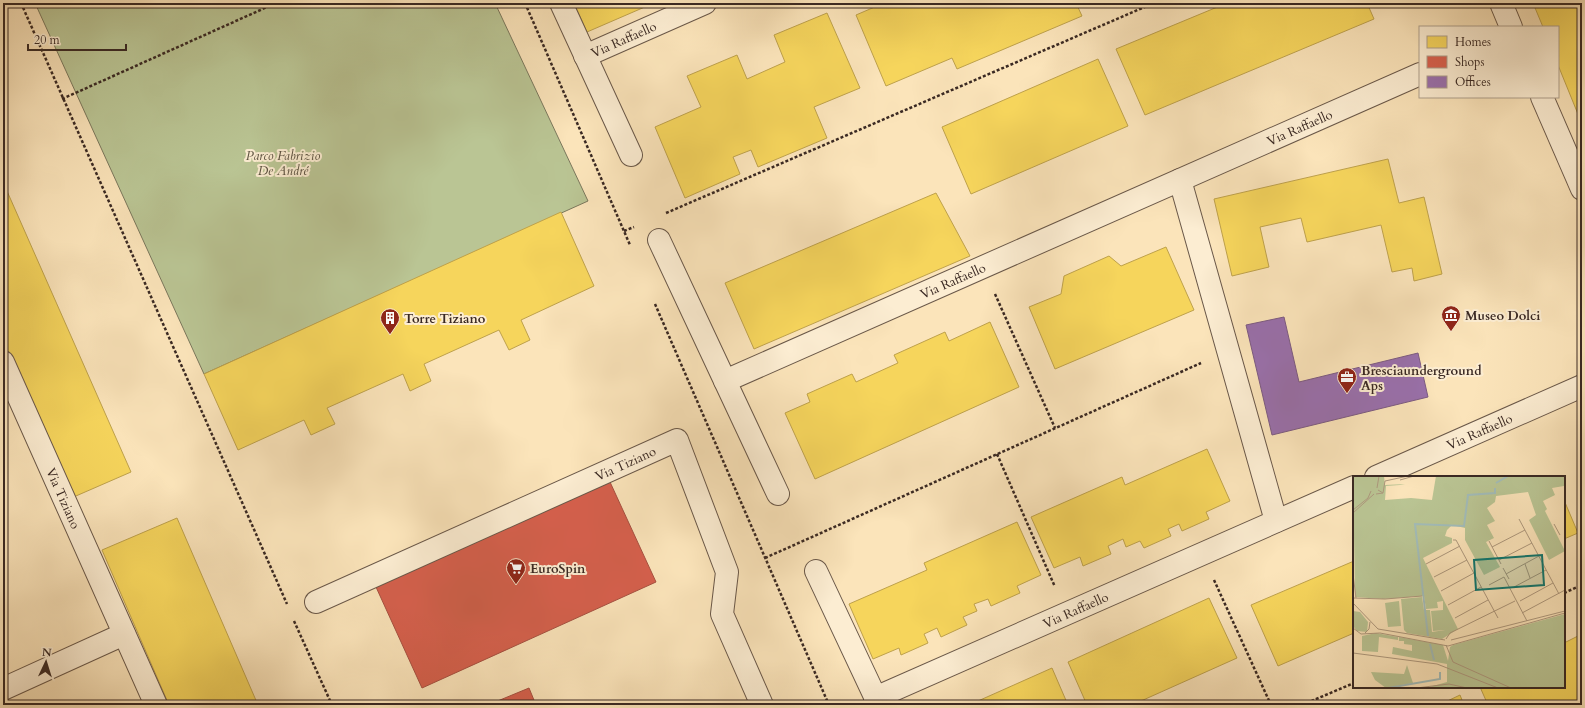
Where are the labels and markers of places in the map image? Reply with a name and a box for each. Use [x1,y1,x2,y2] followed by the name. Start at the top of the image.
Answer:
[1440,304,1462,332] museum icon: Museo Dolci
[379,307,401,335] building icon: Torre Tiziano
[1465,307,1541,325] place label: Museo Dolci
[404,310,486,328] place label: Torre Tiziano
[1361,362,1482,395] place label: Bresciaunderground Aps
[1336,366,1358,394] office icon: Bresciaunderground Aps
[505,557,527,585] supermarket icon: EuroSpin
[530,560,586,578] place label: EuroSpin

